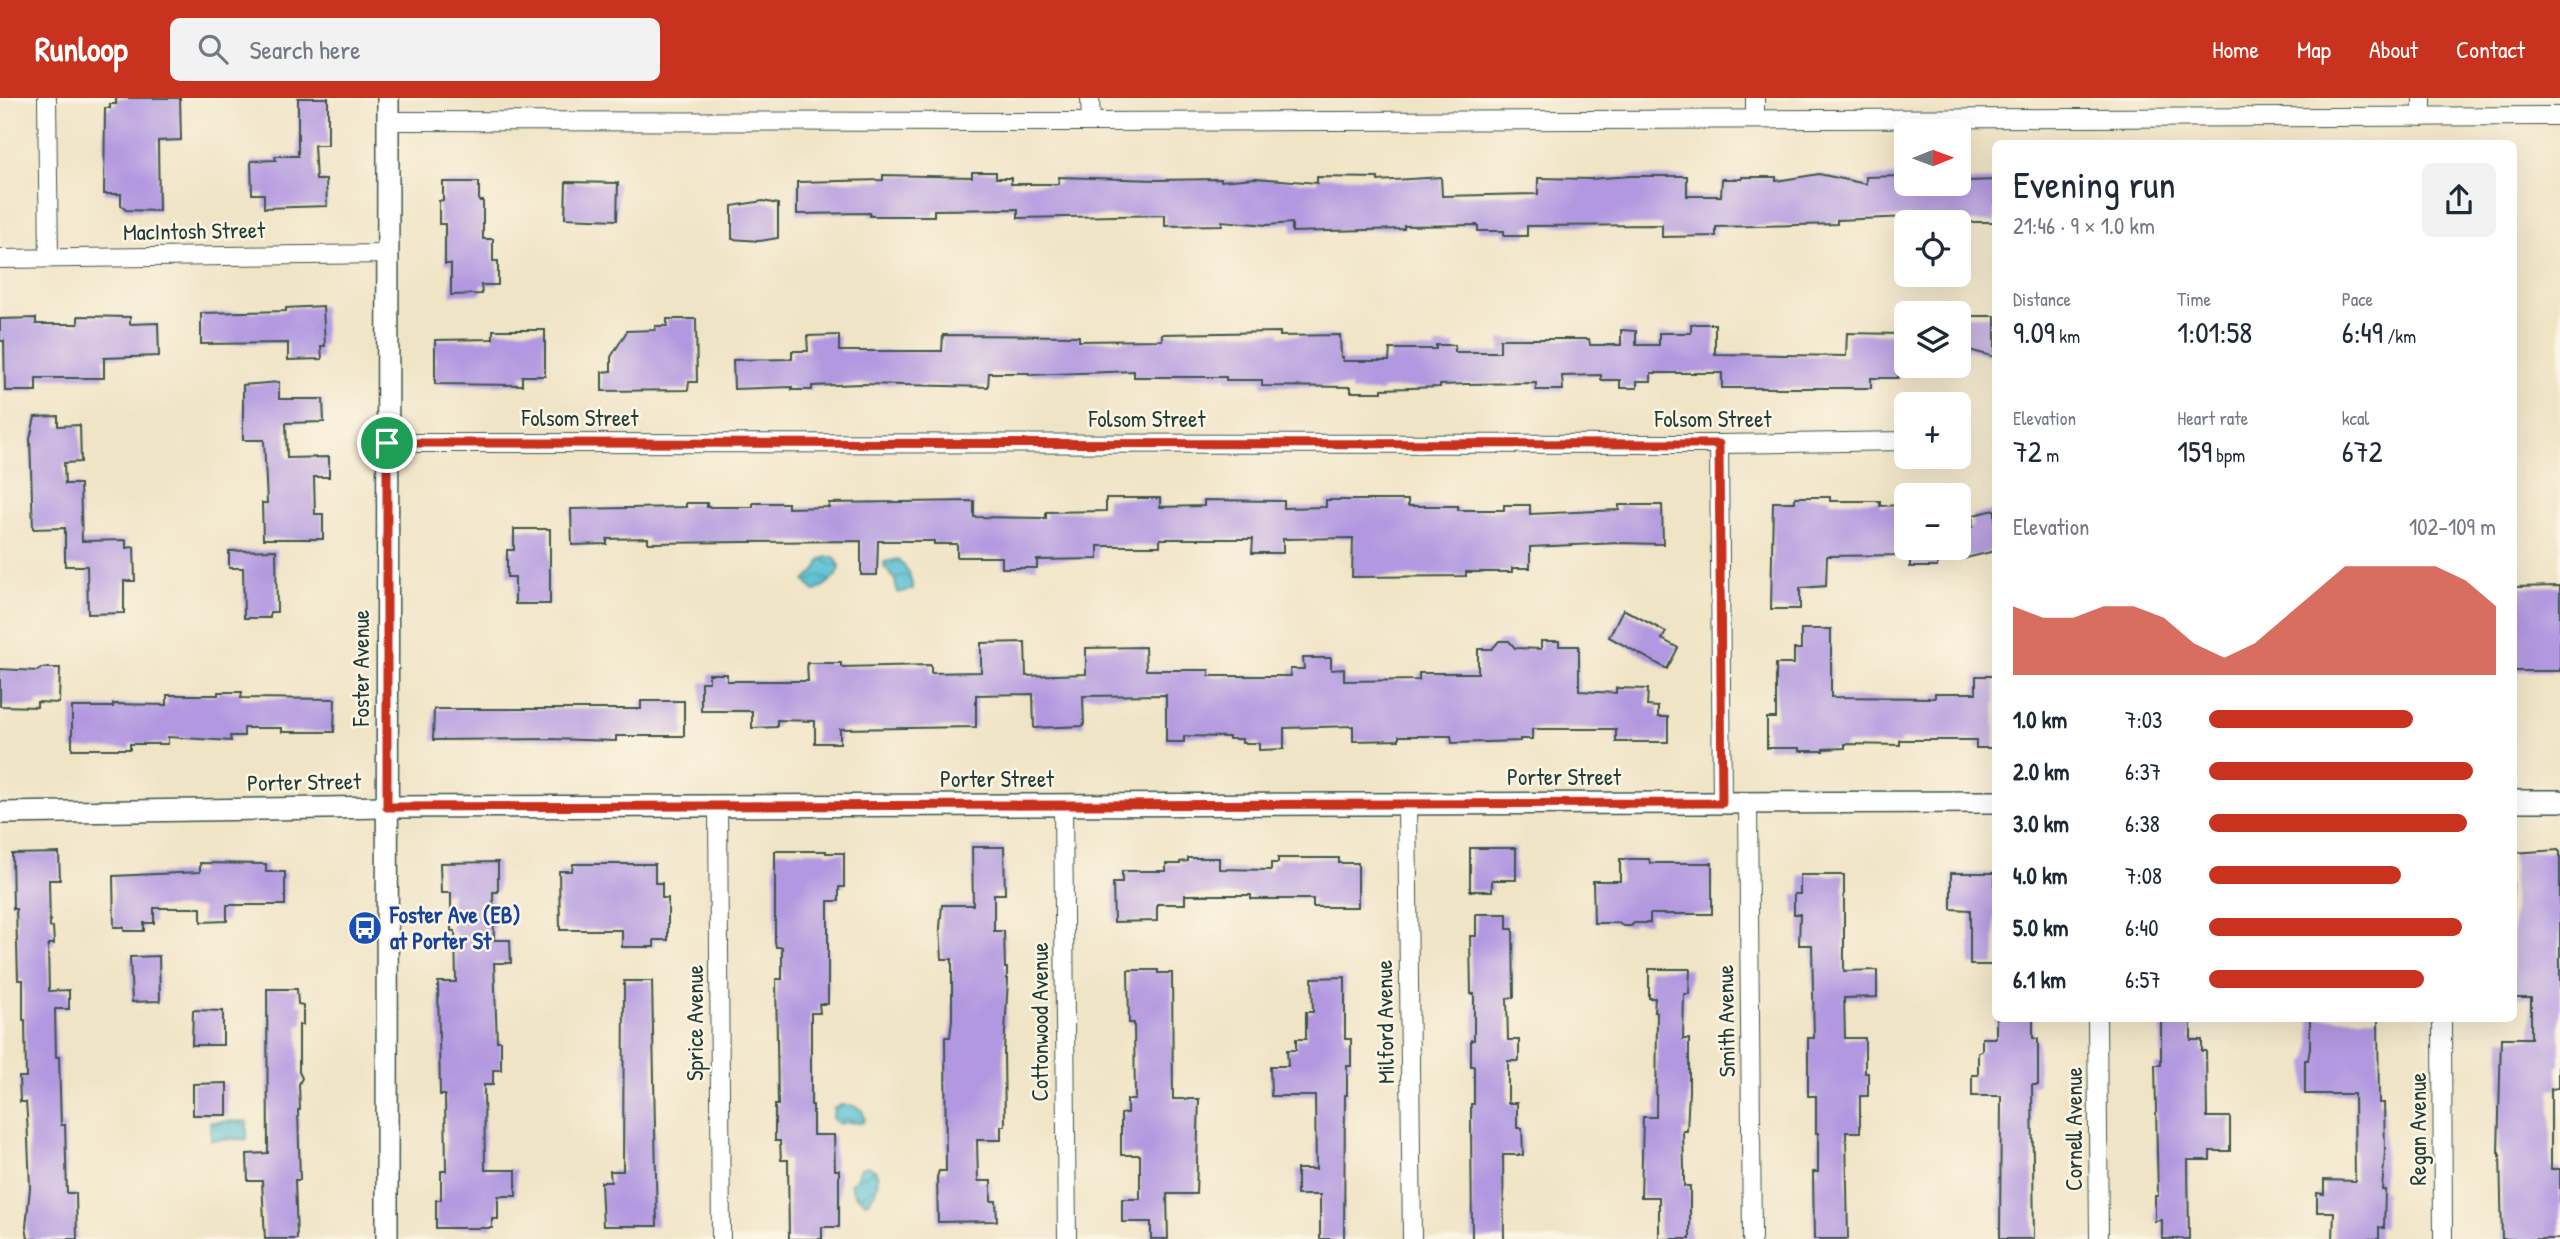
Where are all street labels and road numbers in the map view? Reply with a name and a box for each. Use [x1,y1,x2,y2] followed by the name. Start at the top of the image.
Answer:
[123,214,266,247] street label: MacIntosh Street
[521,402,639,433] street label: Folsom Street
[1088,403,1206,434] street label: Folsom Street
[1654,403,1772,434] street label: Folsom Street
[345,610,376,727] street label: Foster Avenue
[1507,761,1622,792] street label: Porter Street
[940,763,1055,794] street label: Porter Street
[247,765,362,798] street label: Porter Street
[1024,942,1055,1102] street label: Cottonwood Avenue
[1368,960,1401,1084] street label: Milford Avenue
[1709,964,1742,1078] street label: Smith Avenue
[679,965,710,1081] street label: Sprice Avenue
[2058,1067,2089,1191] street label: Cornell Avenue
[2402,1073,2433,1185] street label: Regan Avenue

